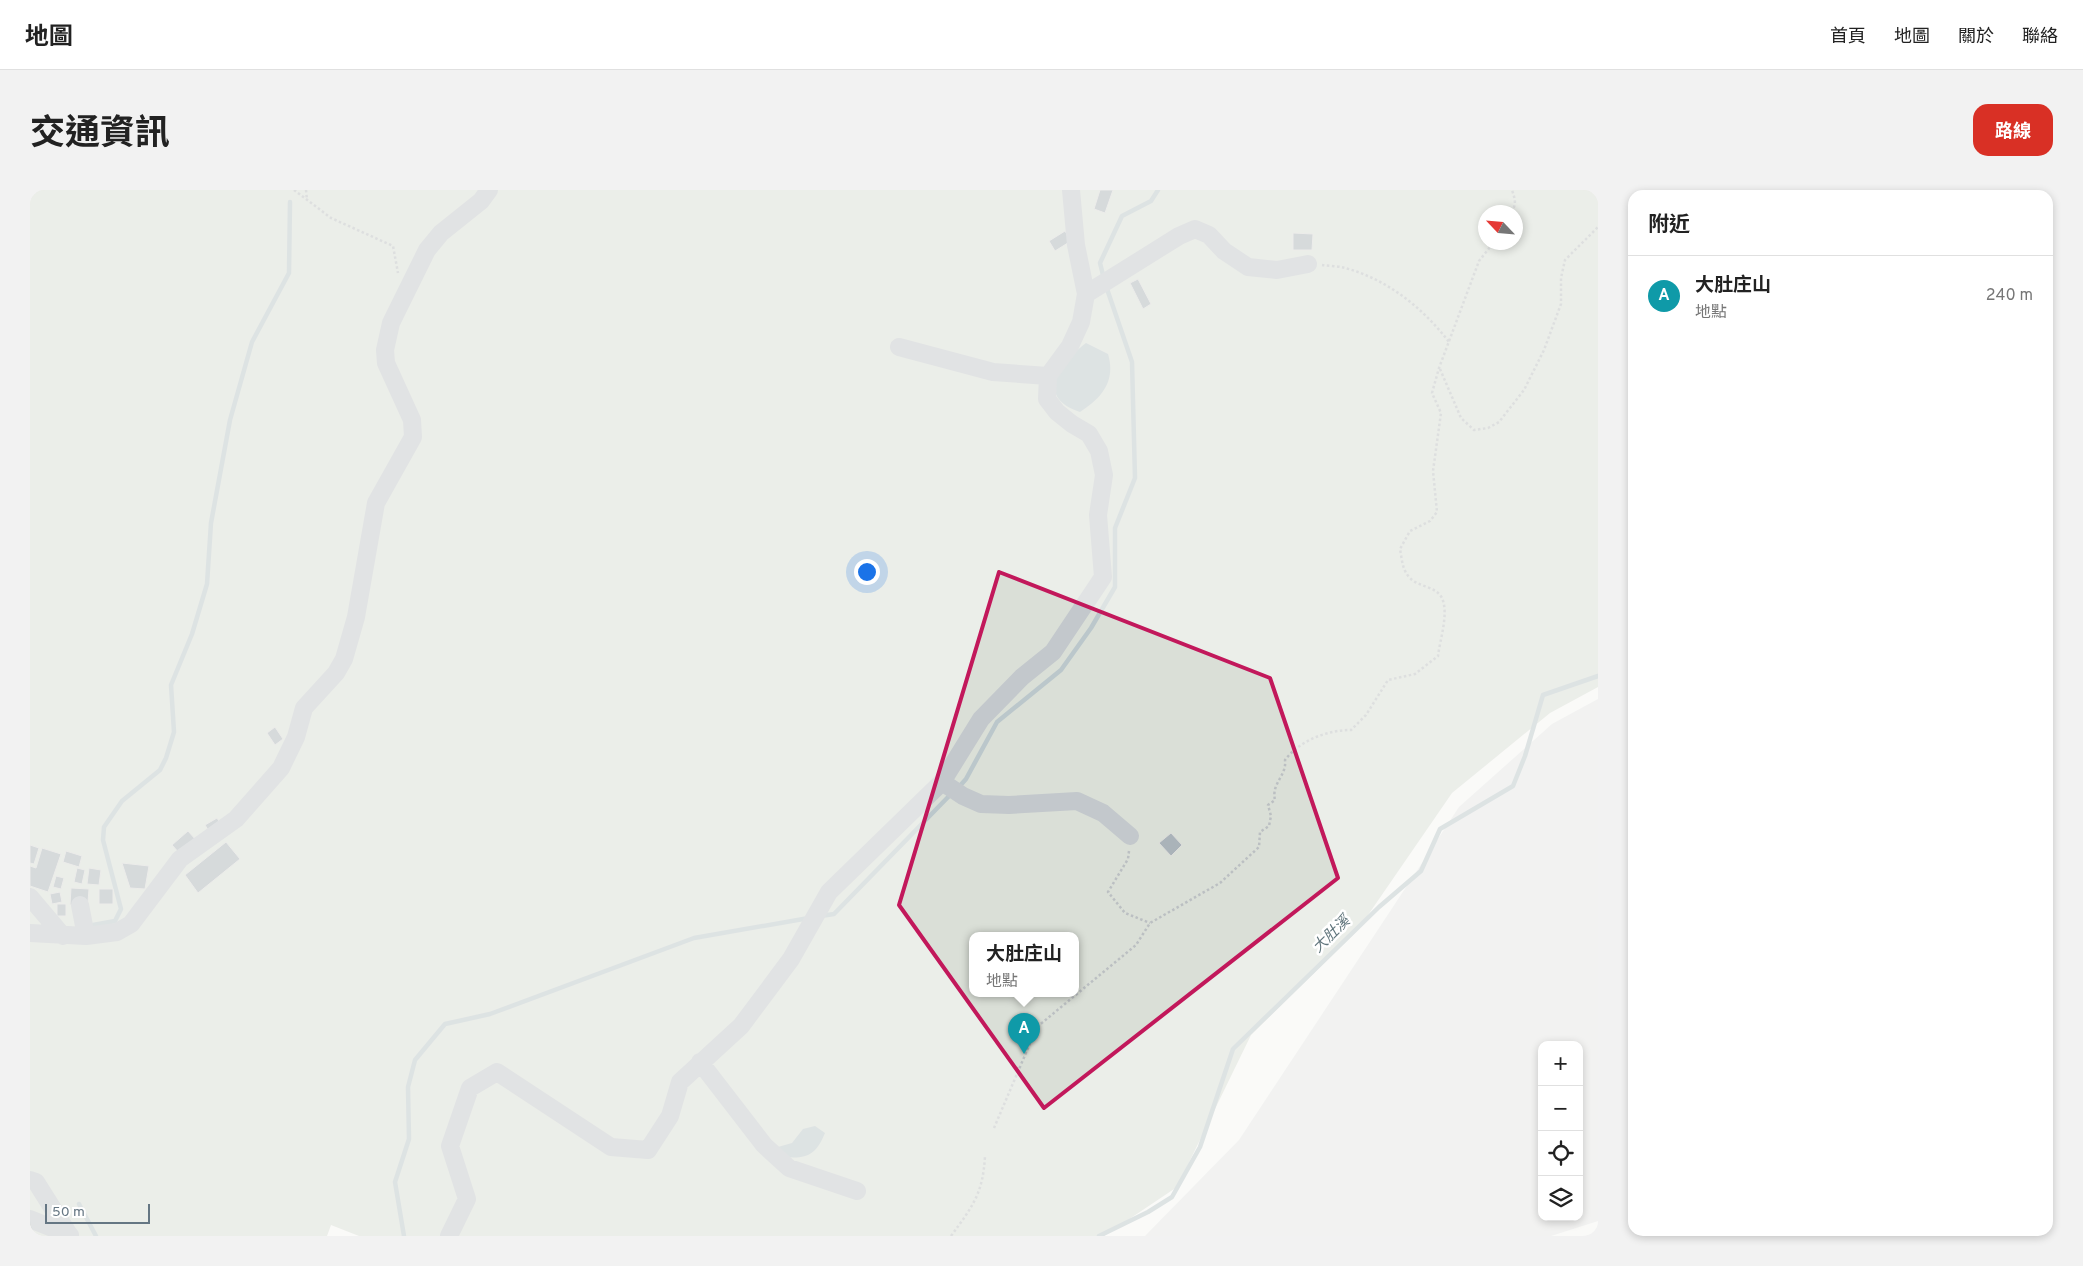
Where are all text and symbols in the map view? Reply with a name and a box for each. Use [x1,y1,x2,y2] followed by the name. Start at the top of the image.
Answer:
[25,23,73,53] text: 地圖
[1830,26,1866,49] text: 首頁
[1894,26,1930,49] text: 地圖
[1958,26,1994,49] text: 關於
[2022,26,2058,49] text: 聯絡
[1973,104,2053,156] button: 路線
[30,113,170,157] text: 交通資訊
[1478,205,1523,250] north arrow
[1648,212,1690,239] text: 附近
[1695,274,1771,298] text: 大肚庄山
[1658,286,1670,306] text: A
[1986,286,2033,306] text: 240 m
[1695,303,1727,323] text: 地點
[854,559,880,585] your location
[1309,911,1356,957] water label: 大肚溪
[969,932,1079,997] popup
[986,943,1062,967] text: 大肚庄山
[986,972,1018,992] text: 地點
[1008,1013,1040,1054] pin: A
[1538,1041,1583,1221] map controls
[1538,1041,1583,1086] button: +
[1538,1086,1583,1131] button: −
[1538,1131,1583,1176] button: locate
[1538,1176,1583,1221] button: layers
[45,1201,150,1224] scale bar
[52,1204,85,1221] text: 50 m

